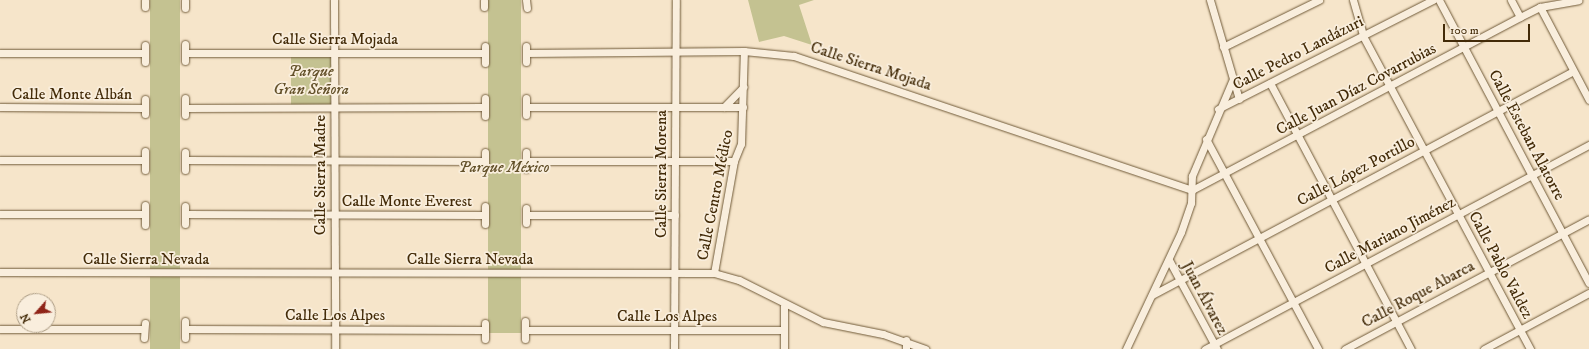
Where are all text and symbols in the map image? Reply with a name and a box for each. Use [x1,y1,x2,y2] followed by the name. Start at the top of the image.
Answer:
[1229,12,1367,94] street label: Calle Pedro Landázuri
[1445,16,1532,42] scale bar
[1450,23,1479,38] text: 100 m
[272,29,398,49] street label: Calle Sierra Mojada
[808,37,934,95] street label: Calle Sierra Mojada
[1273,39,1439,139] street label: Calle Juan Díaz Covarrubias
[273,61,349,99] park label: Parque Gran Señora
[1485,67,1569,203] street label: Calle Esteban Alatorre
[12,84,132,104] street label: Calle Monte Albán
[651,110,671,238] street label: Calle Sierra Morena
[310,115,330,235] street label: Calle Sierra Madre
[693,128,737,262] street label: Calle Centro Médico
[1294,132,1418,210] street label: Calle López Portillo
[459,157,549,177] park label: Parque México
[342,191,472,211] street label: Calle Monte Everest
[1321,192,1459,278] street label: Calle Mariano Jiménez
[1465,208,1537,322] street label: Calle Pablo Valdez
[83,249,209,269] street label: Calle Sierra Nevada
[407,249,533,269] street label: Calle Sierra Nevada
[1358,256,1478,332] street label: Calle Roque Abarca
[1178,258,1232,338] street label: Juan Álvarez
[16,293,56,333] north arrow
[285,305,385,325] street label: Calle Los Alpes
[617,306,717,326] street label: Calle Los Alpes
[18,311,34,325] text: N

